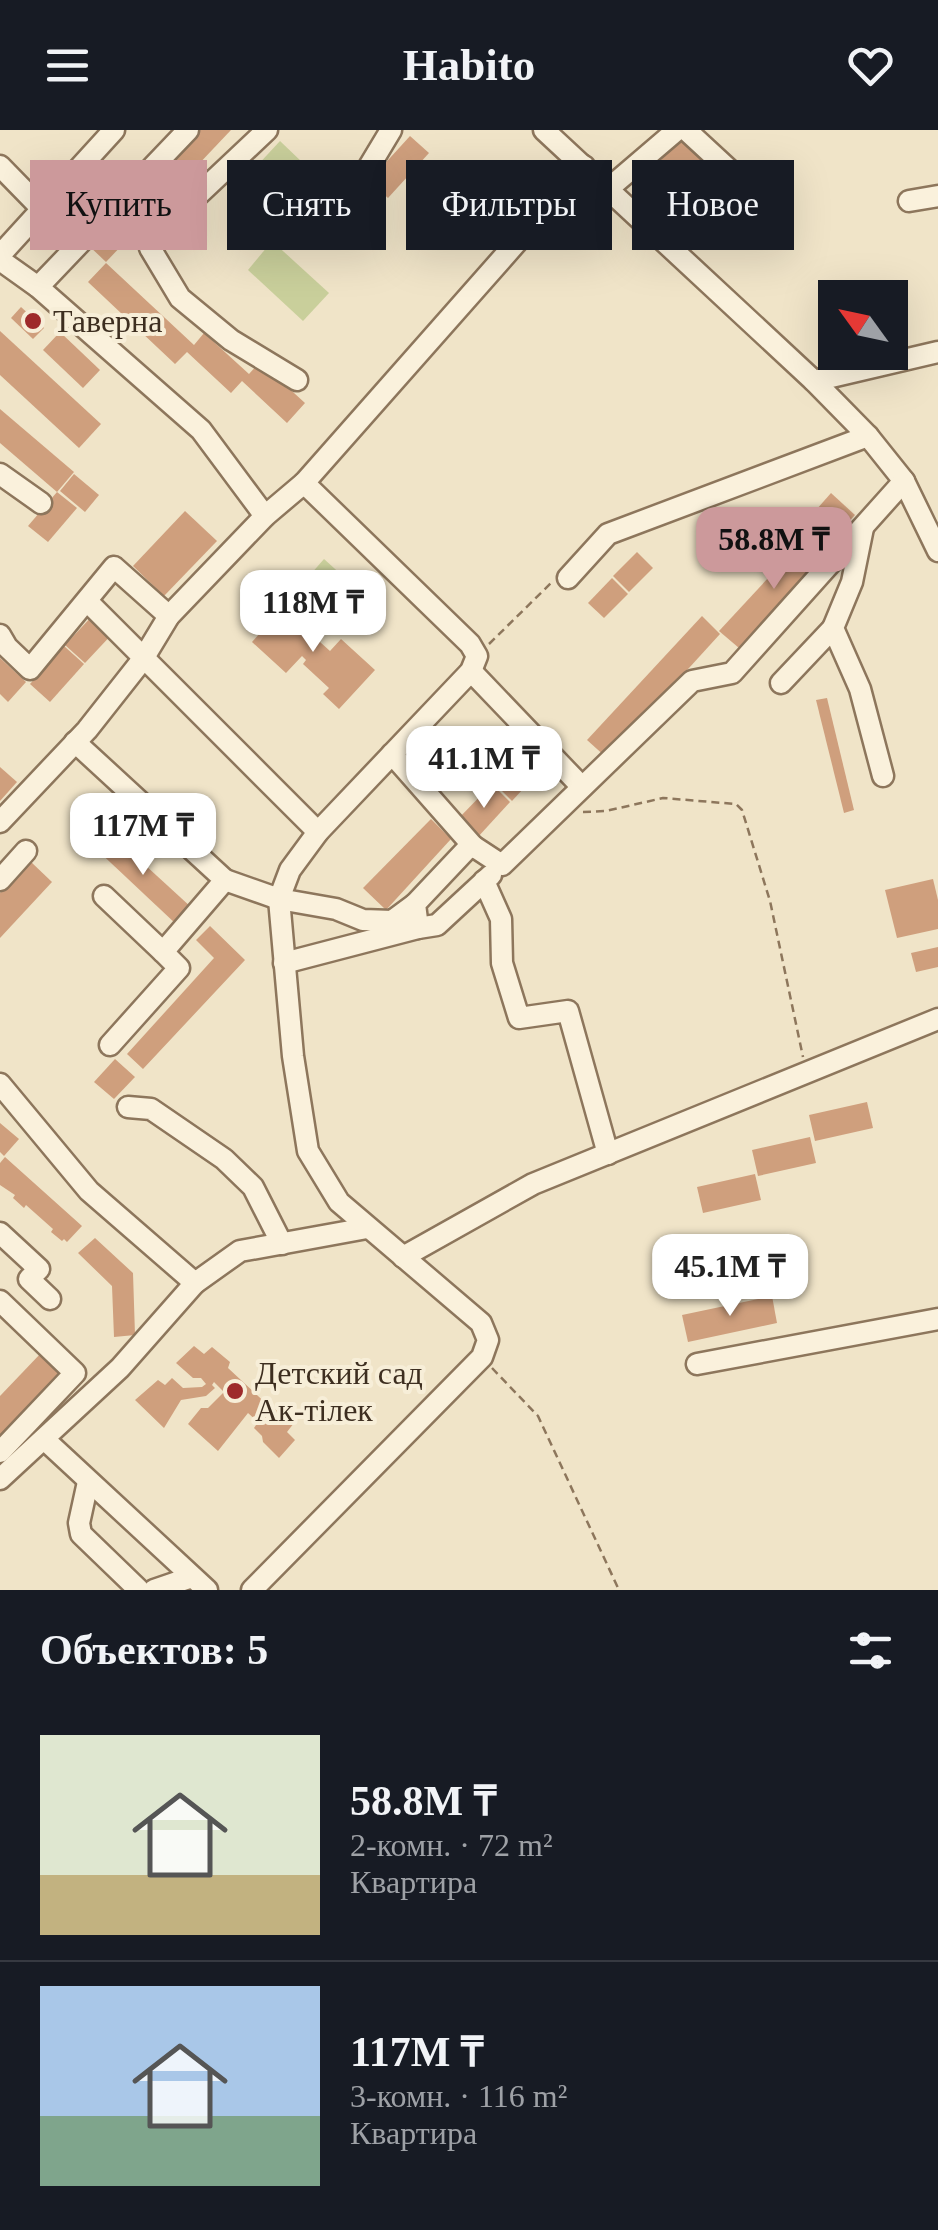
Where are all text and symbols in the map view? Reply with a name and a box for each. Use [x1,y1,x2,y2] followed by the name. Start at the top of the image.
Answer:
[40,38,95,93] icon: menu
[843,38,898,93] icon: heart
[403,40,535,90] text: Habito
[30,160,207,250] chip: Купить
[227,160,386,250] chip: Снять
[406,160,612,250] chip: Фильтры
[632,160,794,250] chip: Новое
[818,280,908,370] north arrow
[818,280,908,370] map controls
[53,303,162,339] place label: Таверна
[22,310,44,332] marker: Таверна
[682,507,866,592] pin: 58.8M ₸
[718,521,830,557] text: 58.8M ₸
[232,570,394,655] pin: 118M ₸
[262,584,364,620] text: 118M ₸
[392,726,576,811] pin: 41.1M ₸
[428,740,540,776] text: 41.1M ₸
[62,793,224,878] pin: 117M ₸
[92,807,194,843] text: 117M ₸
[638,1234,822,1319] pin: 45.1M ₸
[674,1248,786,1284] text: 45.1M ₸
[255,1355,423,1428] place label: Детский сад Ак-тiлек
[224,1380,246,1402] marker: Детский сад Ак-тiлек
[843,1623,898,1678] icon: filters
[40,1627,268,1673] text: Объектов: 5
[120,1775,240,1895] icon: home
[350,1778,497,1824] text: 58.8M ₸
[350,1827,552,1863] text: 2-комн. · 72 m²
[350,1864,477,1900] text: Квартира
[120,2026,240,2146] icon: home
[350,2029,484,2075] text: 117M ₸
[350,2078,567,2114] text: 3-комн. · 116 m²
[350,2115,477,2151] text: Квартира

